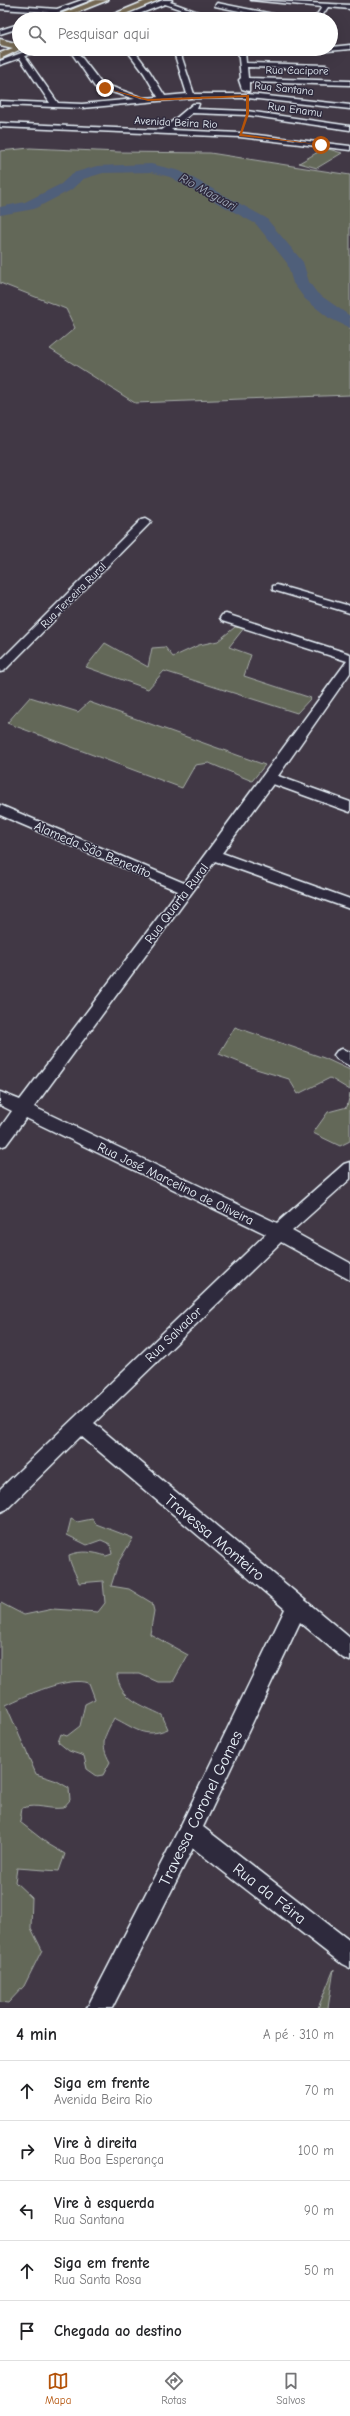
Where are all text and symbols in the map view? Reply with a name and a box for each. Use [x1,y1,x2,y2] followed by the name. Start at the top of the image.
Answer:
[12,12,338,56] search box
[26,23,48,45] icon: search
[58,25,150,43] text: Pesquisar aqui
[265,63,329,78] street label: Rua Cacipore
[96,79,114,97] route end
[254,79,314,98] street label: Rua Santana
[267,99,323,120] street label: Rua Enamu
[134,114,218,131] street label: Avenida Beira Rio
[312,136,330,154] route start
[177,171,239,213] water label: Rio Maguari
[38,560,109,631] street label: Rua Terceira Rural
[32,818,154,881] street label: Alameda São Benedito
[141,860,211,946] street label: Rua Quarta Rural
[95,1139,256,1228] street label: Rua José Marcelino de Oliveira
[142,1303,205,1365] street label: Rua Salvador
[161,1491,268,1585] street label: Travessa Monteiro
[155,1728,246,1889] street label: Travessa Coronel Gomes
[229,1860,309,1928] street label: Rua da Féira
[16,2025,57,2044] text: 4 min
[263,2027,334,2042] text: A pé · 310 m
[54,2074,150,2092] text: Siga em frente
[16,2080,38,2102] icon: ahead
[305,2083,334,2098] text: 70 m
[54,2092,152,2107] text: Avenida Beira Rio
[54,2134,137,2152] text: Vire à direita
[16,2140,38,2162] icon: right
[298,2143,334,2158] text: 100 m
[54,2152,164,2167] text: Rua Boa Esperança
[54,2194,155,2212] text: Vire à esquerda
[16,2200,38,2222] icon: left
[304,2203,334,2218] text: 90 m
[54,2212,124,2227] text: Rua Santana
[54,2254,150,2272] text: Siga em frente
[16,2260,38,2282] icon: ahead
[304,2263,334,2278] text: 50 m
[54,2272,141,2287] text: Rua Santa Rosa
[16,2320,38,2342] icon: arrive
[54,2322,182,2340] text: Chegada ao destino
[45,2370,71,2407] tab: Mapa
[161,2370,186,2407] tab: Rotas
[276,2370,305,2407] tab: Salvos

